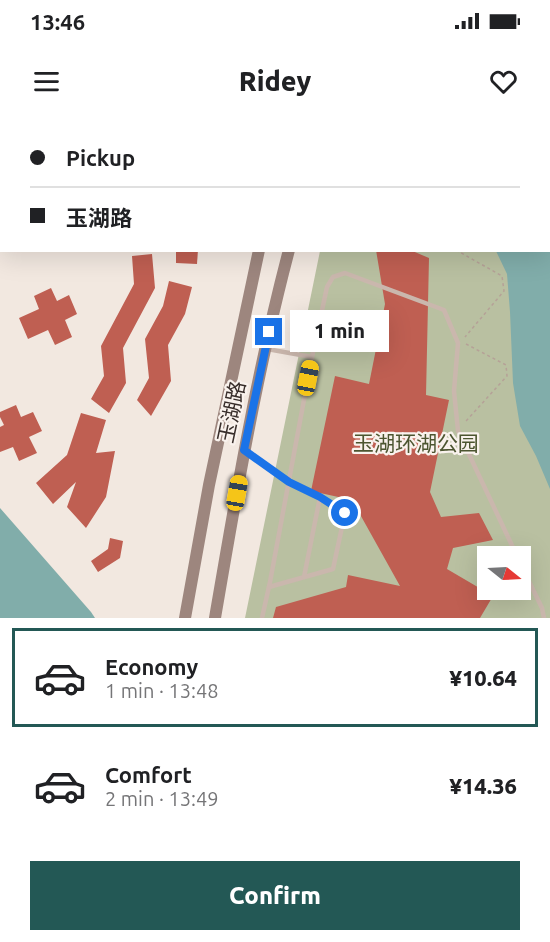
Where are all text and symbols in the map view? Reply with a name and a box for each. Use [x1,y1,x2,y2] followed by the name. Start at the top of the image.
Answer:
[30,9,85,34] text: 13:46
[30,65,63,98] icon: menu
[487,65,520,98] icon: heart
[239,66,311,96] text: Ridey
[66,145,135,170] text: Pickup
[66,205,132,230] text: 玉湖路
[290,311,389,353] callout: 1 min
[255,318,282,345] route end
[314,319,365,342] text: 1 min
[296,359,320,397] car
[213,378,249,445] street label: 玉湖路
[353,431,479,455] park label: 玉湖环湖公园
[225,474,249,512] car
[331,499,358,526] route start
[477,546,531,600] north arrow
[477,546,531,600] map controls
[33,651,87,705] icon: car
[105,654,198,679] text: Economy
[450,665,517,690] text: ¥10.64
[105,679,219,702] text: 1 min · 13:48
[33,759,87,813] icon: car
[105,762,192,787] text: Comfort
[450,773,517,798] text: ¥14.36
[105,787,219,810] text: 2 min · 13:49
[30,861,520,930] button: Confirm

